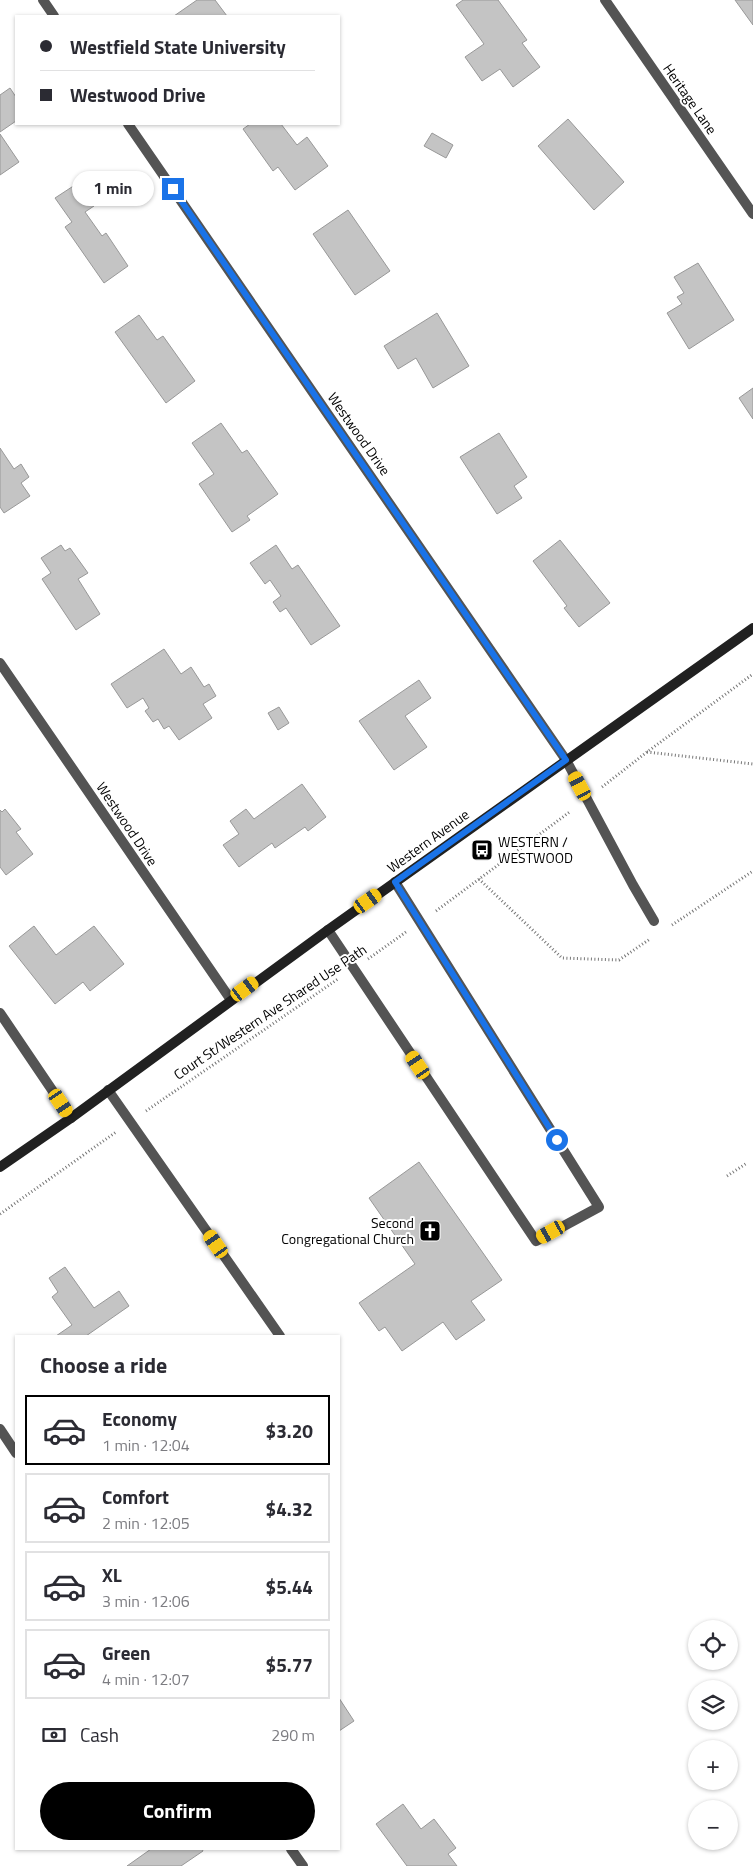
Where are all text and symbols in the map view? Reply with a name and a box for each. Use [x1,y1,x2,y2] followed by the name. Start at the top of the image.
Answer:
[70,32,286,61] text: Westfield State University
[658,59,723,138] street label: Heritage Lane
[70,80,206,109] text: Westwood Drive
[73,172,156,206] callout: 1 min
[94,176,132,200] text: 1 min
[162,178,184,200] route end
[323,388,396,480] street label: Westwood Drive
[566,769,593,803] car
[92,778,163,870] street label: Westwood Drive
[382,804,473,878] street label: Western Avenue
[498,831,573,868] place label: WESTERN / WESTWOOD
[470,838,494,862] bus stop icon: WESTERN / WESTWOOD
[351,886,384,916] car
[169,939,370,1084] street label: Court St/Western Ave Shared Use Path
[228,974,261,1004] car
[403,1048,432,1082] car
[46,1086,75,1120] car
[546,1129,568,1151] route start
[281,1212,414,1249] place label: Second Congregational Church
[534,1218,567,1246] car
[418,1219,442,1243] church icon: Second Congregational Church
[201,1227,230,1261] car
[40,1348,167,1382] text: Choose a ride
[102,1404,177,1433] text: Economy
[42,1408,87,1453] icon: car
[266,1416,313,1445] text: $3.20
[102,1433,190,1457] text: 1 min · 12:04
[102,1482,169,1511] text: Comfort
[42,1486,87,1531] icon: car
[266,1494,313,1523] text: $4.32
[102,1511,190,1535] text: 2 min · 12:05
[102,1560,122,1589] text: XL
[42,1564,87,1609] icon: car
[266,1572,313,1601] text: $5.44
[102,1589,190,1613] text: 3 min · 12:06
[688,1620,738,1850] map controls
[688,1620,738,1670] button: locate
[102,1638,151,1667] text: Green
[42,1642,87,1687] icon: car
[266,1650,313,1679] text: $5.77
[102,1667,190,1691] text: 4 min · 12:07
[688,1680,738,1730] button: layers
[80,1720,119,1749] text: Cash
[40,1721,68,1749] icon: cash
[271,1723,315,1747] text: 290 m
[688,1740,738,1790] button: +
[40,1782,315,1840] button: Confirm
[688,1800,738,1850] button: −

